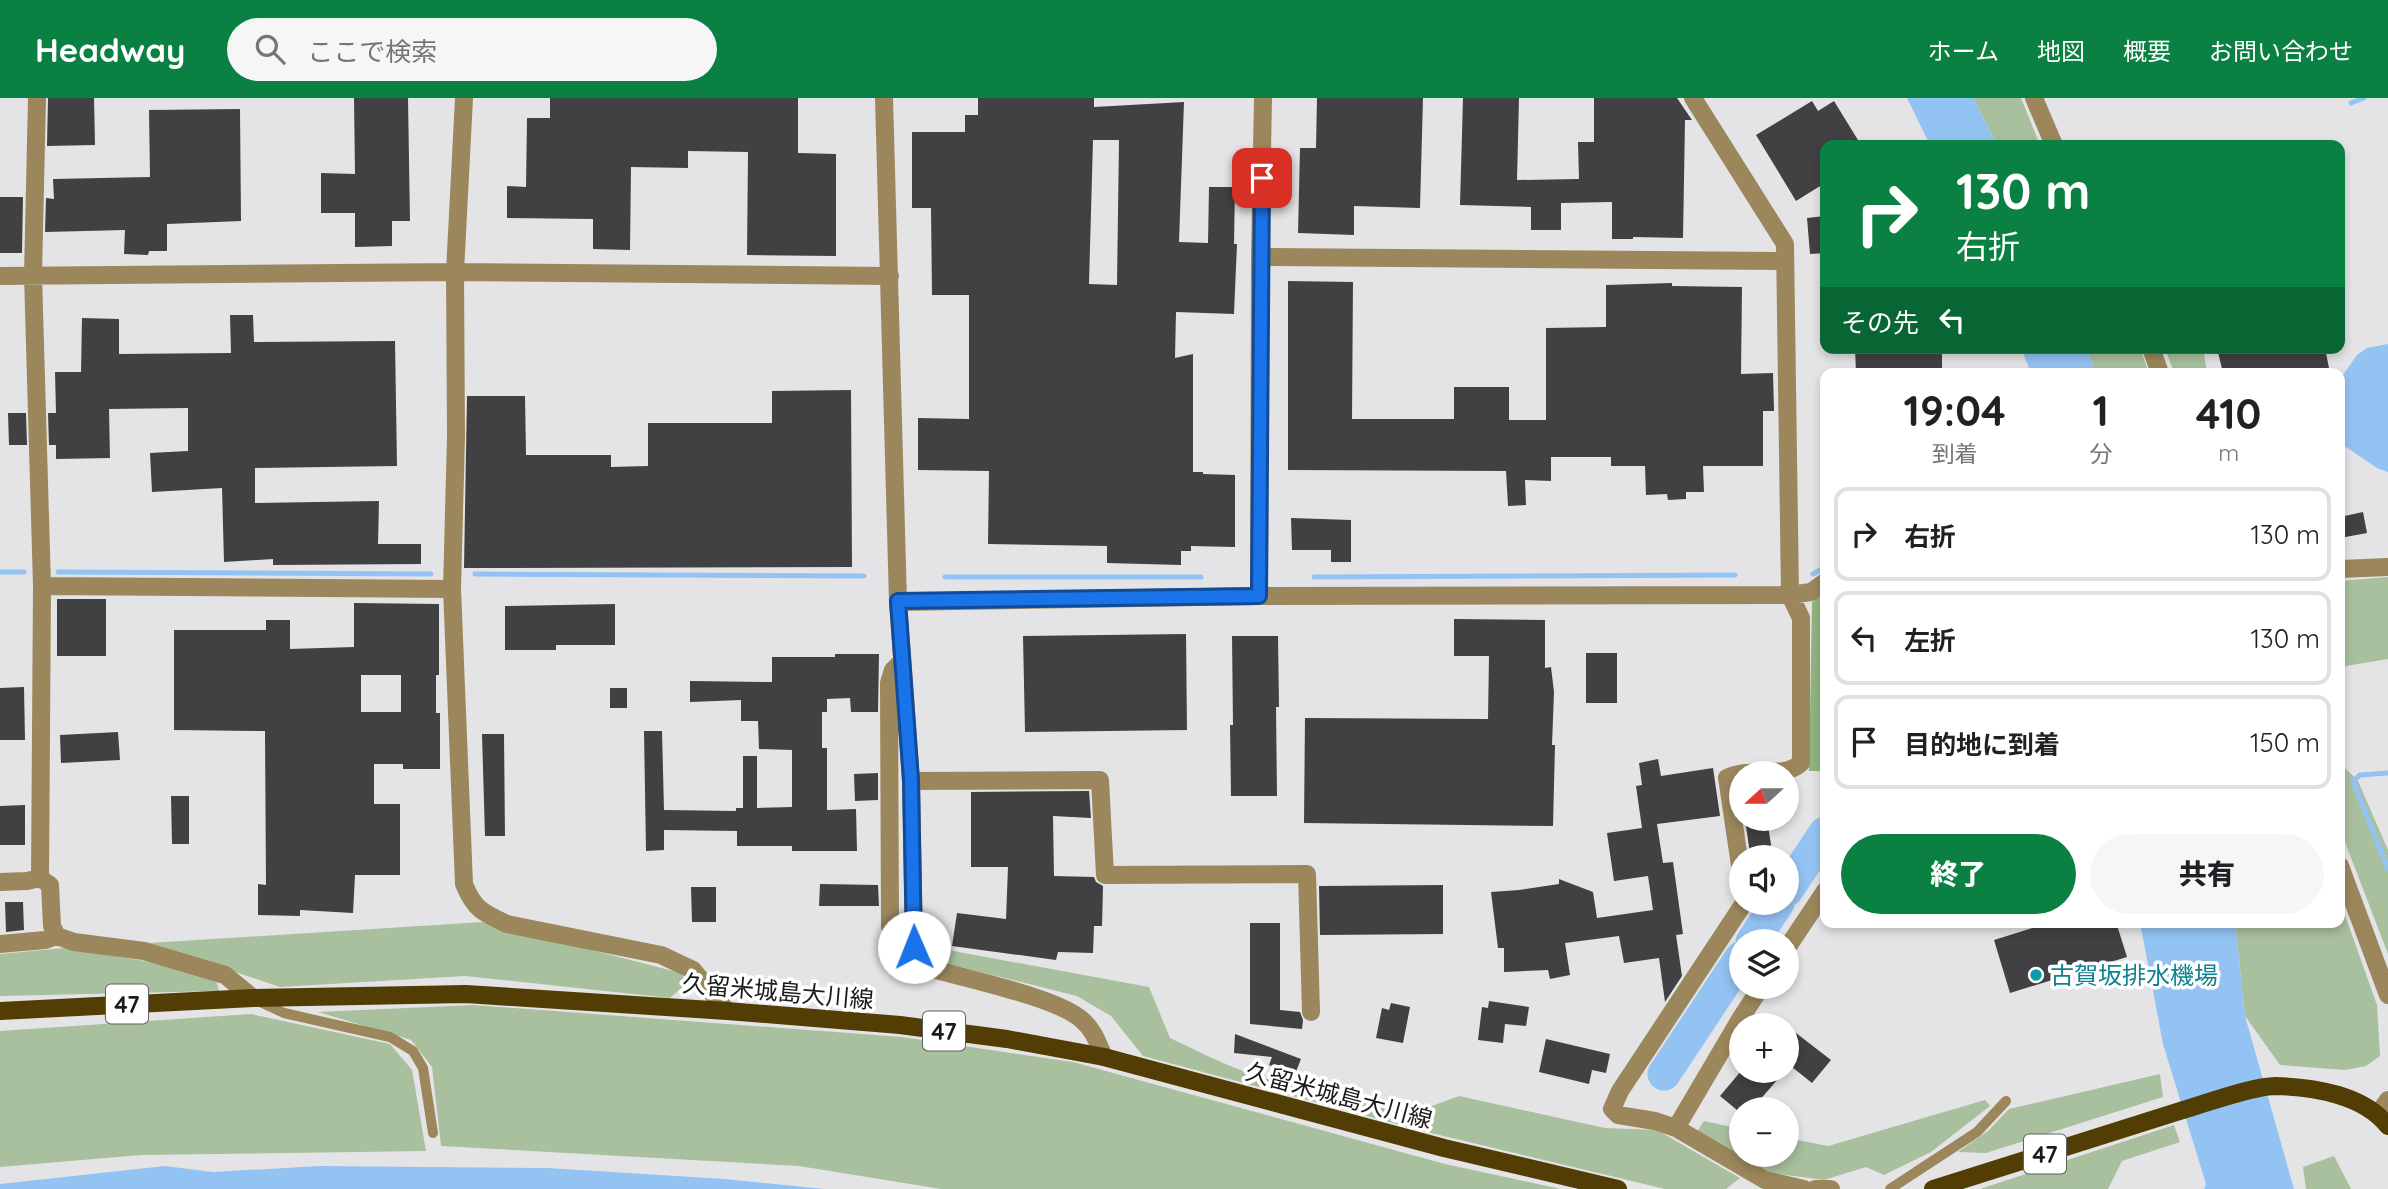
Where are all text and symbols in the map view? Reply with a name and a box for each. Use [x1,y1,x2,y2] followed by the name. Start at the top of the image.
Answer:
[227,18,717,81] search box
[35,29,185,70] text: Headway
[251,30,289,68] icon: search
[307,35,437,68] text: ここで検索
[1928,36,1999,66] text: ホーム
[2037,36,2085,66] text: 地図
[2123,36,2171,66] text: 概要
[2209,36,2353,66] text: お問い合わせ
[1232,148,1292,208] pin
[1243,159,1281,197] icon: arrive
[1956,160,2090,221] text: 130 m
[1841,168,1932,259] icon: right
[1956,226,2020,266] text: 右折
[1933,301,1971,339] icon: left
[1841,306,1919,339] text: その先
[1904,384,2006,437] text: 19:04
[2093,384,2109,437] text: 1
[2196,387,2261,440] text: 410
[2218,438,2239,467] text: m
[1932,439,1978,468] text: 到着
[2089,439,2112,468] text: 分
[1845,515,1883,553] icon: right
[2250,518,2320,551] text: 130 m
[1904,520,1956,553] text: 右折
[1845,619,1883,657] icon: left
[2250,622,2320,655] text: 130 m
[1904,624,1956,657] text: 左折
[1845,723,1883,761] icon: arrive
[2250,726,2320,759] text: 150 m
[1904,728,2060,761] text: 目的地に到着
[1729,761,1799,831] north arrow
[1729,761,1799,1167] map controls
[1841,834,2076,914] button: 終了
[2090,834,2324,914] button: 共有
[1729,845,1799,915] button: sound
[877,910,951,984] position arrow
[1729,929,1799,999] button: layers
[2050,960,2218,990] place label: 古賀坂排水機場
[2028,967,2044,983] marker: 古賀坂排水機場
[681,968,875,1014] street label: 久留米城島大川線
[106,984,148,1023] road number: 47
[923,1012,965,1050] road number: 47
[1729,1013,1799,1083] button: +
[1242,1056,1436,1134] street label: 久留米城島大川線
[1729,1097,1799,1167] button: −
[2024,1134,2066,1174] road number: 47

